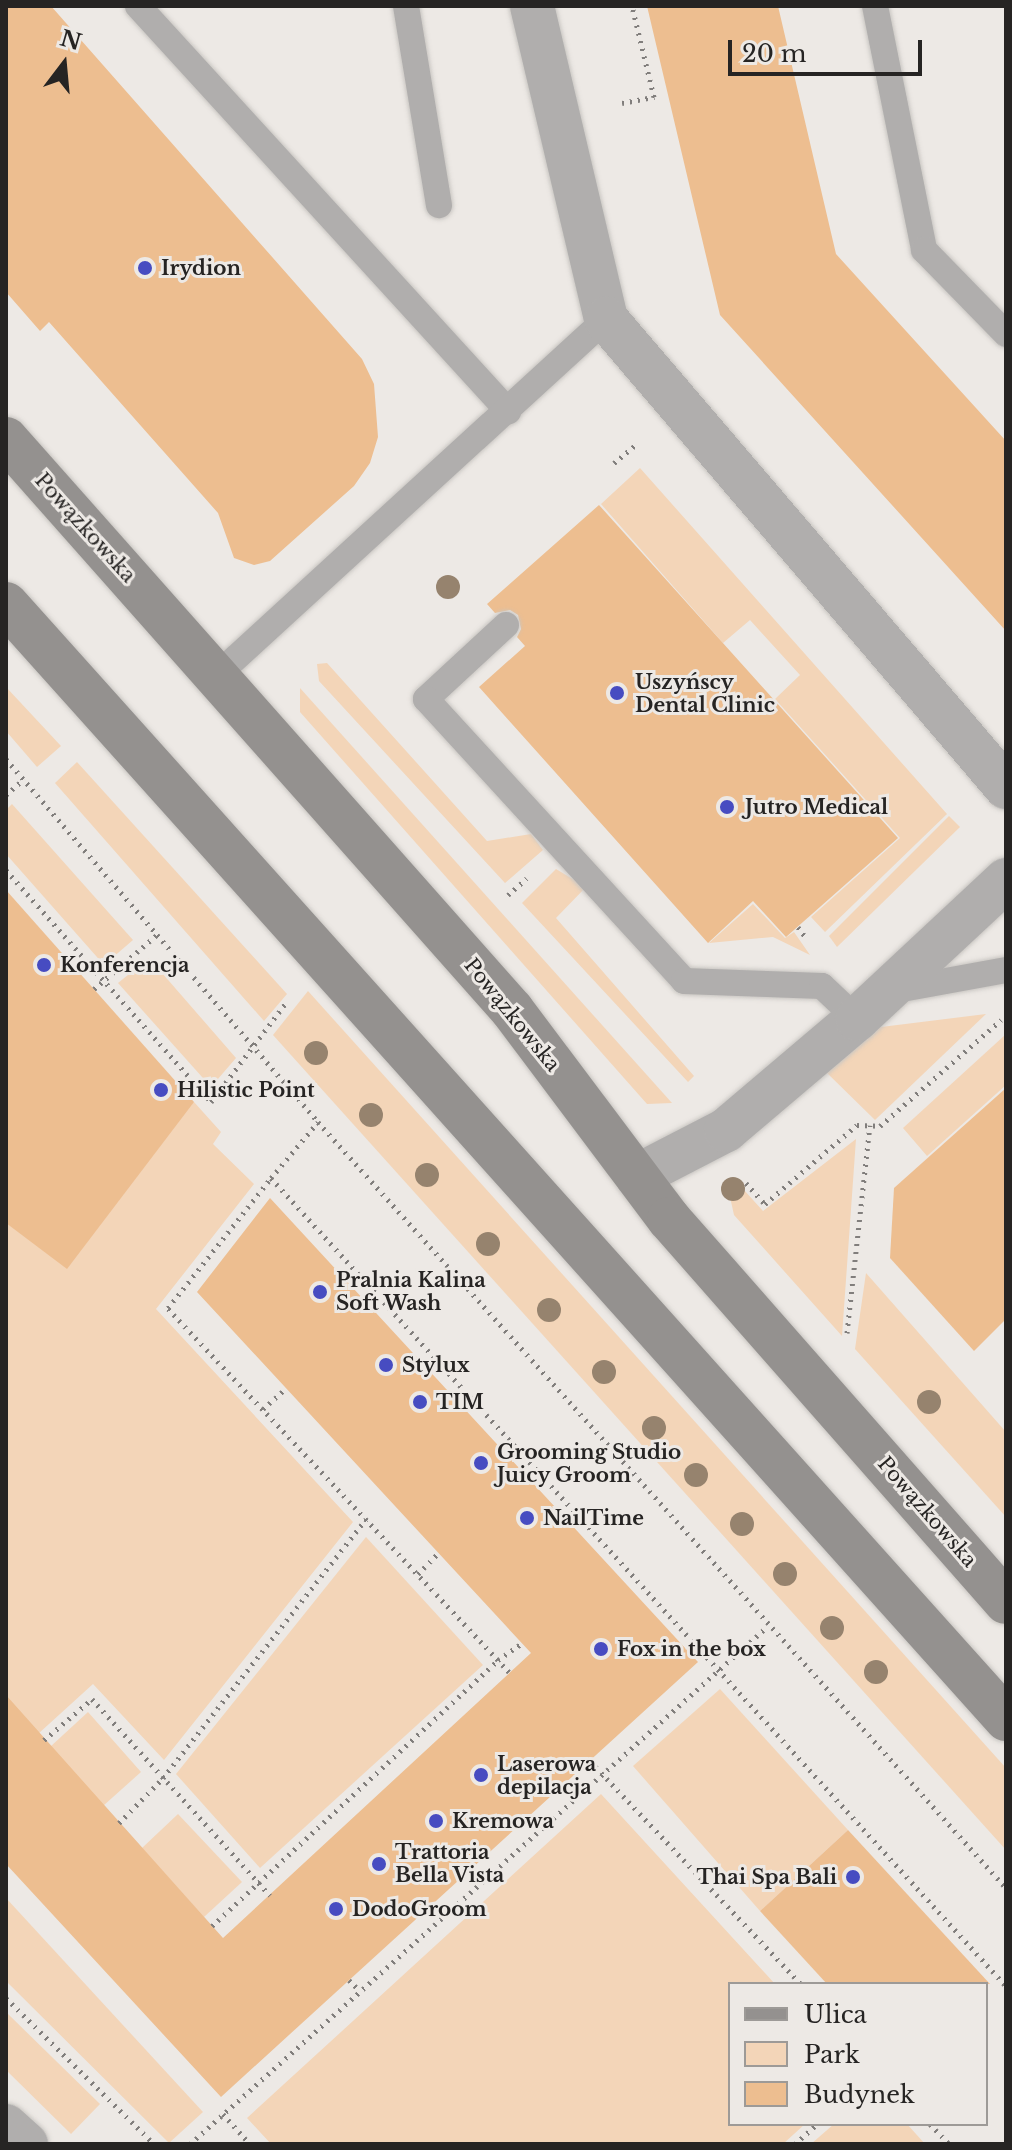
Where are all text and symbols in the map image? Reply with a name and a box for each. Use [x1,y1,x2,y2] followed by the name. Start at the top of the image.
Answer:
[24,24,104,104] north arrow
[732,24,926,74] scale bar
[57,25,84,56] text: N
[742,39,807,68] text: 20 m
[161,256,241,280] place label: Irydion
[136,259,154,277] marker: Irydion
[30,469,140,587] street label: Powązkowska
[635,670,775,717] place label: Uszyńscy Dental Clinic
[606,682,628,704] marker: Uszyńscy Dental Clinic
[745,795,888,819] place label: Jutro Medical
[716,796,738,818] marker: Jutro Medical
[60,953,189,977] place label: Konferencja
[459,954,565,1076] street label: Powązkowska
[35,956,53,974] marker: Konferencja
[177,1078,315,1102] place label: Hilistic Point
[152,1081,170,1099] marker: Hilistic Point
[336,1268,486,1315] place label: Pralnia Kalina Soft Wash
[311,1283,329,1301] marker: Pralnia Kalina Soft Wash
[402,1353,470,1377] place label: Stylux
[377,1356,395,1374] marker: Stylux
[436,1390,484,1414] place label: TIM
[411,1393,429,1411] marker: TIM
[497,1440,681,1487] place label: Grooming Studio Juicy Groom
[873,1452,981,1572] street label: Powązkowska
[472,1454,490,1472] marker: Grooming Studio Juicy Groom
[543,1506,644,1530] place label: NailTime
[518,1509,536,1527] marker: NailTime
[617,1637,766,1661] place label: Fox in the box
[592,1640,610,1658] marker: Fox in the box
[497,1752,596,1799] place label: Laserowa depilacja
[472,1766,490,1784] marker: Laserowa depilacja
[452,1809,554,1833] place label: Kremowa
[427,1812,445,1830] marker: Kremowa
[395,1840,505,1887] place label: Trattoria Bella Vista
[370,1855,388,1873] marker: Trattoria Bella Vista
[697,1865,837,1889] place label: Thai Spa Bali
[844,1868,862,1886] marker: Thai Spa Bali
[352,1897,487,1921] place label: DodoGroom
[327,1900,345,1918] marker: DodoGroom
[728,1982,988,2126] legend
[804,2000,867,2029] text: Ulica
[804,2040,860,2069] text: Park
[804,2080,915,2109] text: Budynek

